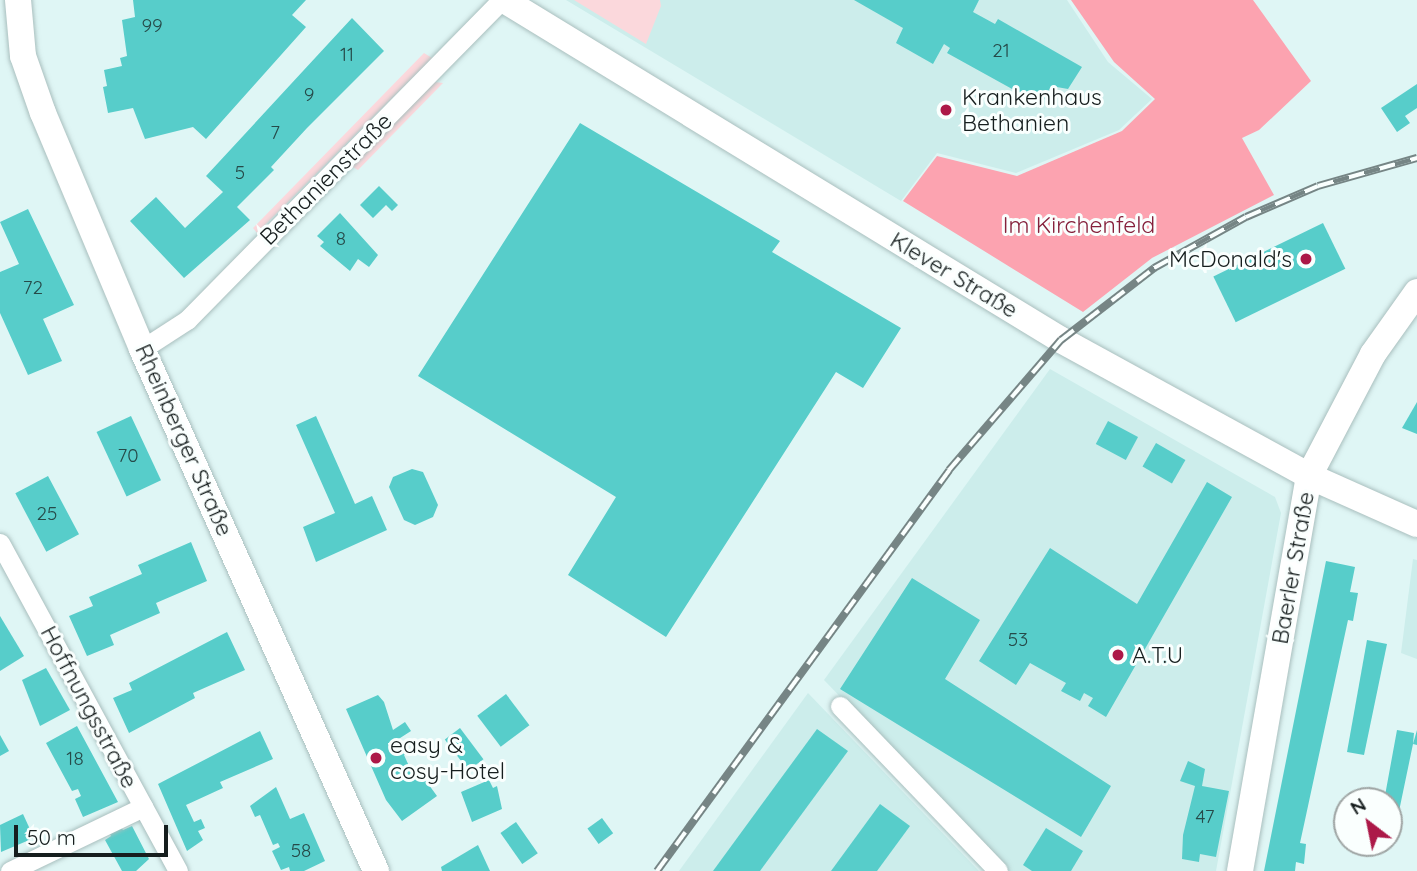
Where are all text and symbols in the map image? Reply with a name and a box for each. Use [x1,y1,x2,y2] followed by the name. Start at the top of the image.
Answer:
[141,15,163,37] house number: 99
[992,40,1010,62] house number: 21
[340,44,354,66] house number: 11
[962,83,1102,137] place label: Krankenhaus Bethanien
[304,84,314,106] house number: 9
[936,100,956,120] marker: Krankenhaus Bethanien
[254,107,398,251] street label: Bethanienstraße
[270,122,280,144] house number: 7
[235,162,245,184] house number: 5
[1003,211,1155,239] park label: Im Kirchenfeld
[885,226,1023,324] street label: Klever Straße
[336,228,346,250] house number: 8
[1169,245,1292,273] place label: McDonald's
[1298,251,1314,267] marker: McDonald's
[23,277,43,299] house number: 72
[129,340,239,540] street label: Rheinberger Straße
[117,445,139,467] house number: 70
[1266,490,1320,646] street label: Baerler Straße
[37,503,57,525] house number: 25
[35,621,143,793] street label: Hoffnungsstraße
[1008,629,1028,651] house number: 53
[1132,641,1183,669] place label: A.T.U
[1110,647,1126,663] marker: A.T.U
[390,731,505,785] place label: easy & cosy-Hotel
[66,748,84,770] house number: 18
[368,750,384,766] marker: easy & cosy-Hotel
[1333,787,1403,857] north arrow
[1346,792,1370,820] text: N
[1195,806,1215,828] house number: 47
[18,812,172,856] scale bar
[27,824,76,850] text: 50 m
[291,840,311,862] house number: 58

